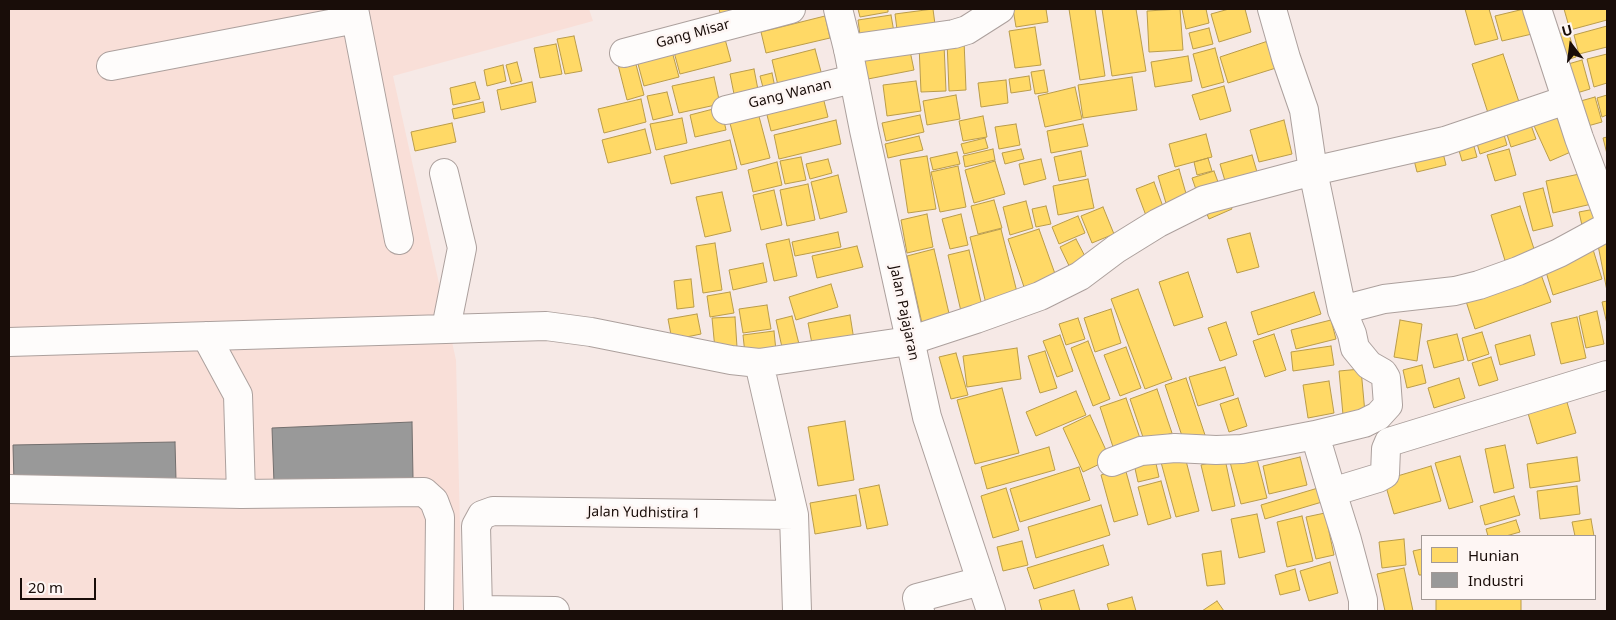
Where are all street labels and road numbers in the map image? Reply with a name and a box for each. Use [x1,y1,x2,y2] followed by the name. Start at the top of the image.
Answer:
[654,16,732,52] street label: Gang Misar
[747,76,833,112] street label: Gang Wanan
[886,264,922,362] street label: Jalan Pajajaran
[587,504,701,522] street label: Jalan Yudhistira 1

